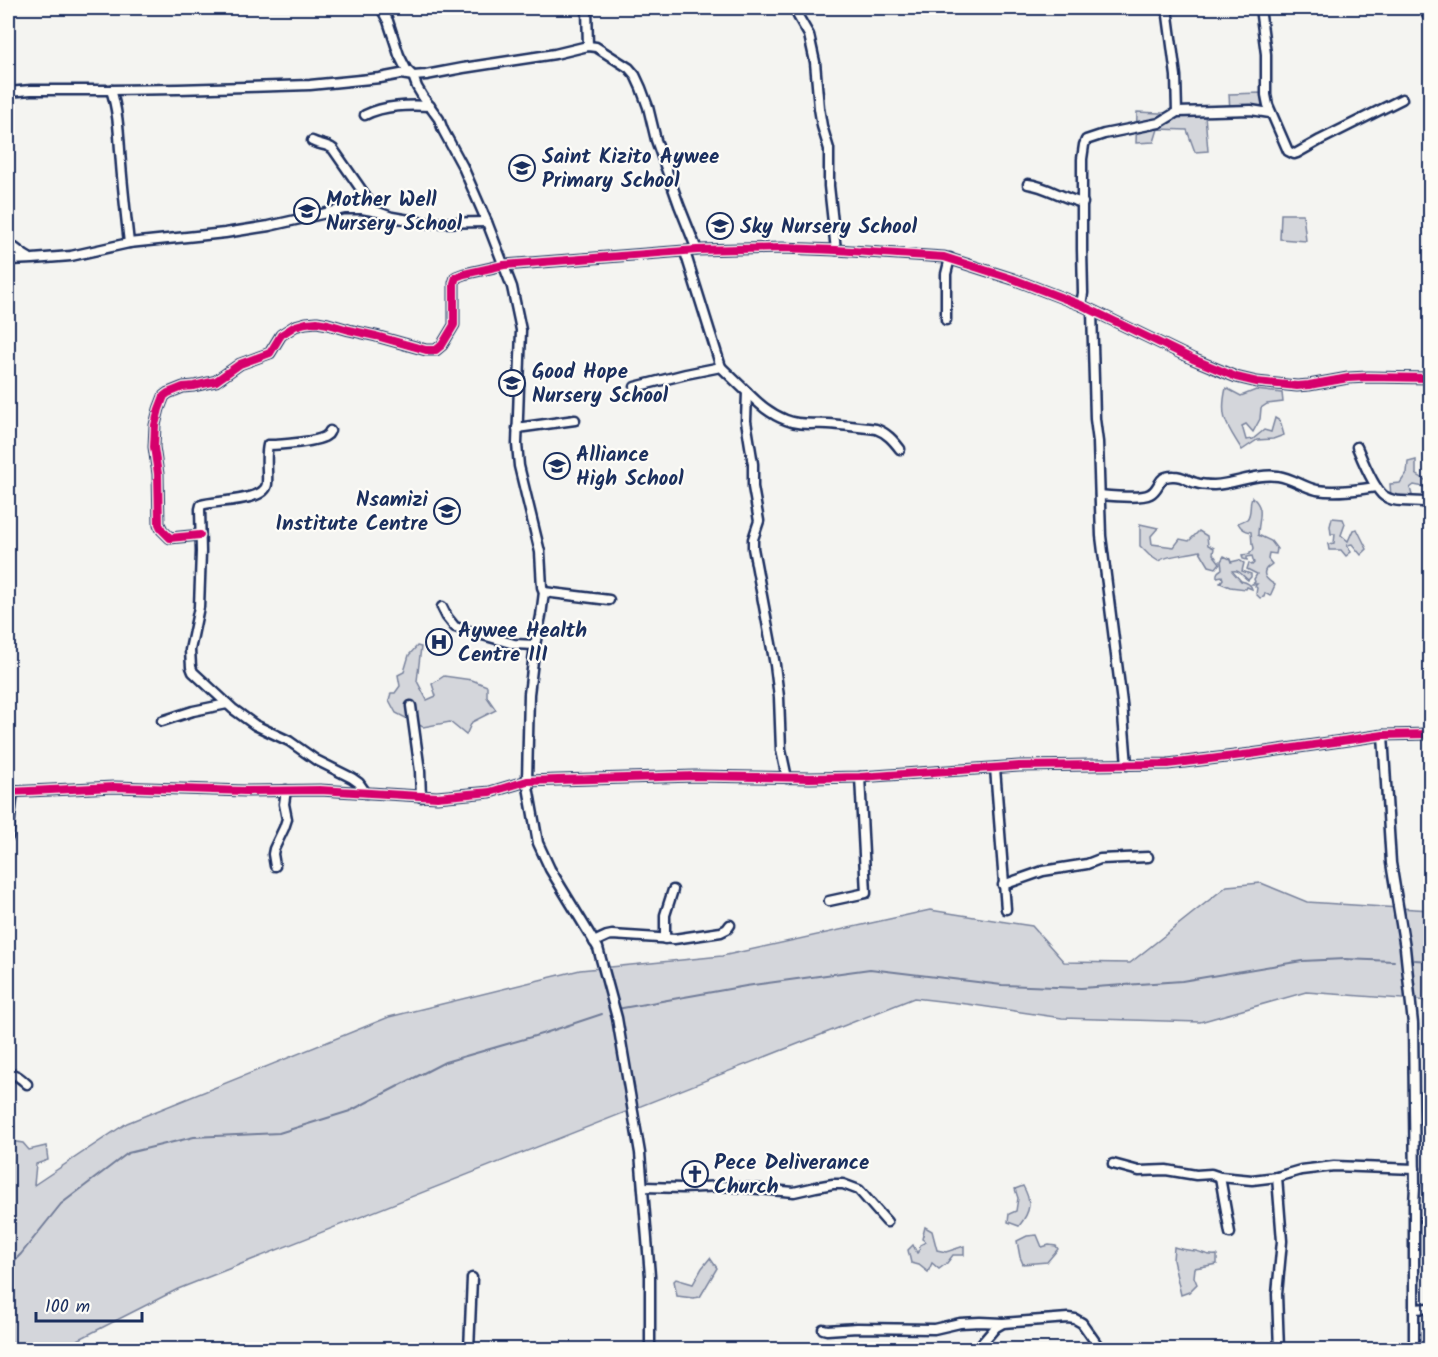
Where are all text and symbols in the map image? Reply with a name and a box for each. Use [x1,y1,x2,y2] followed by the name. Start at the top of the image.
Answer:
[542,141,719,198] place label: Saint Kizito Aywee Primary School
[507,153,537,183] school or university icon: Saint Kizito Aywee Primary School
[326,184,463,241] place label: Mother Well Nursery School
[292,196,322,226] school or university icon: Mother Well Nursery School
[705,211,735,241] school or university icon: Sky Nursery School
[740,211,918,244] place label: Sky Nursery School
[532,356,669,413] place label: Good Hope Nursery School
[497,368,527,398] school or university icon: Good Hope Nursery School
[576,439,684,496] place label: Alliance High School
[542,451,572,481] school or university icon: Alliance High School
[275,484,429,541] place label: Nsamizi Institute Centre
[432,496,462,526] school or university icon: Nsamizi Institute Centre
[458,615,587,672] place label: Aywee Health Centre III
[424,627,454,657] hospital icon: Aywee Health Centre III
[714,1147,869,1204] place label: Pece Deliverance Church
[680,1159,710,1189] church icon: Pece Deliverance Church
[36,1285,142,1323] scale bar
[45,1293,90,1322] text: 100 m

